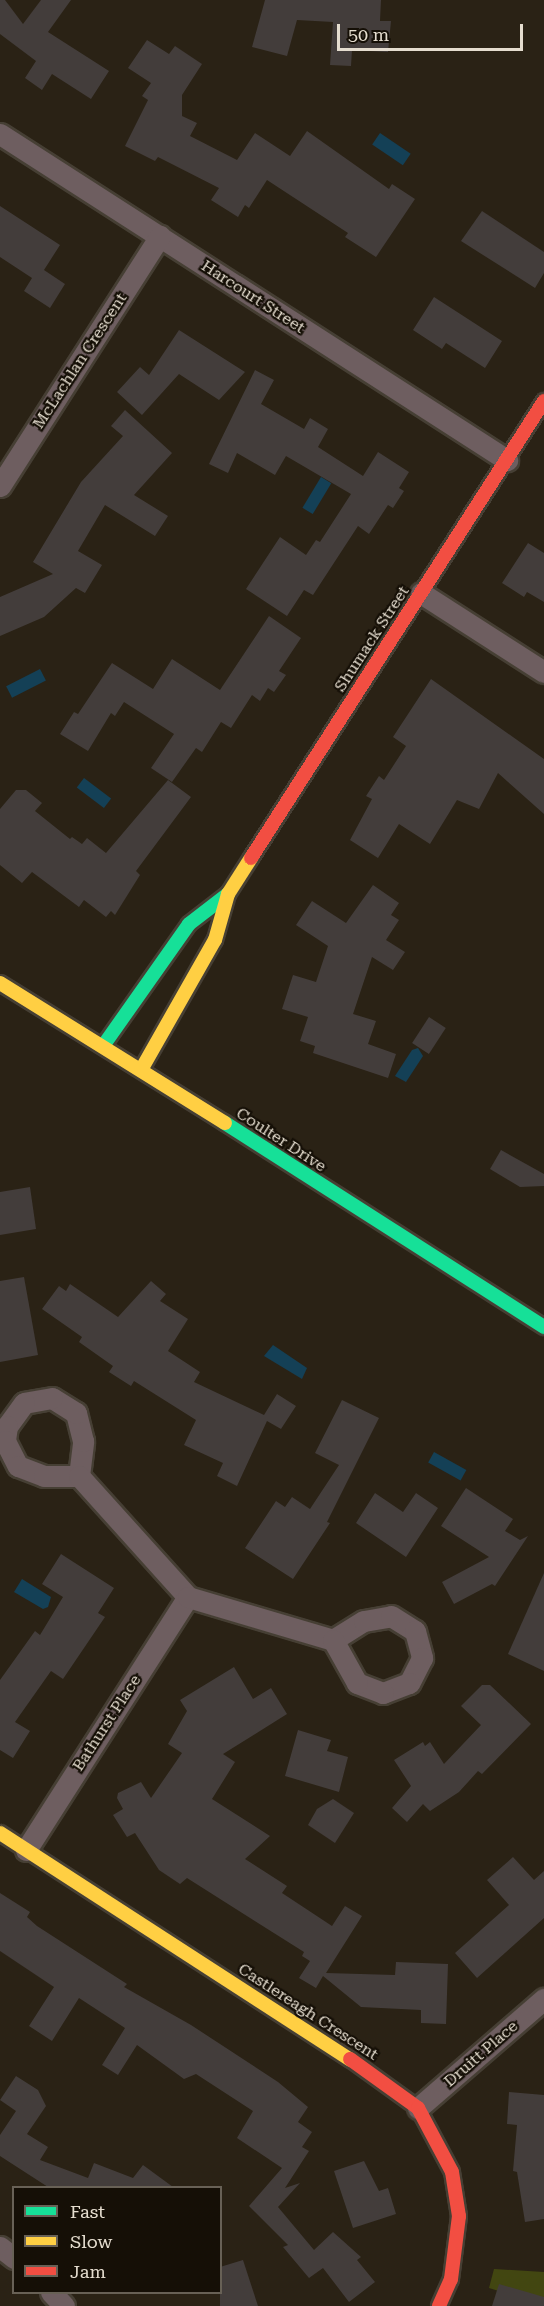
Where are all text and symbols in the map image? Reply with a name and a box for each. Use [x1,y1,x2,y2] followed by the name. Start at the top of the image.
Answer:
[340,12,526,50] scale bar
[348,24,389,45] text: 50 m
[198,256,308,338] street label: Harcourt Street
[29,290,131,432] street label: McLachlan Crescent
[331,583,413,695] street label: Shumack Street
[232,1104,330,1176] street label: Coulter Drive
[69,1671,145,1775] street label: Bathurst Place
[234,1960,382,2064] street label: Castlereagh Crescent
[440,2017,522,2091] street label: Druitt Place
[12,2186,222,2294] legend
[70,2201,105,2222] text: Fast
[70,2231,112,2252] text: Slow
[70,2261,106,2282] text: Jam

